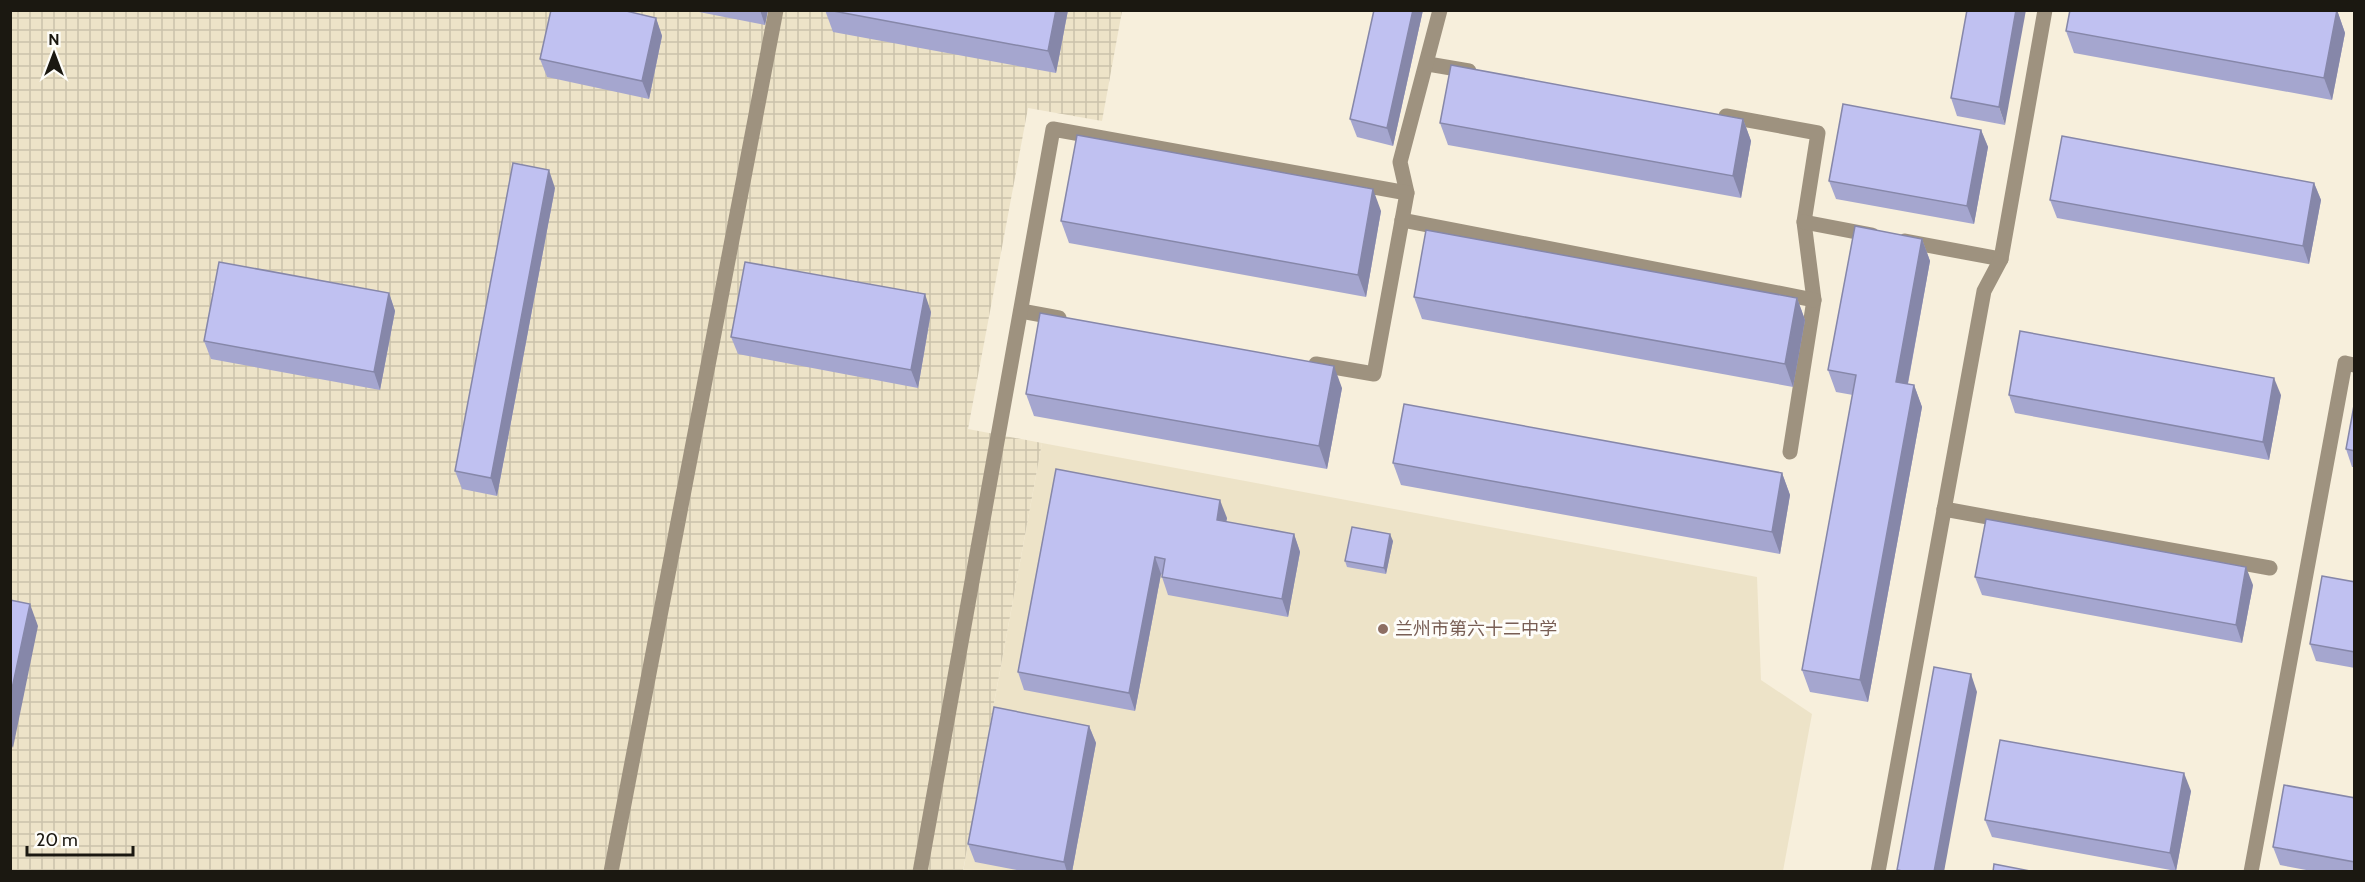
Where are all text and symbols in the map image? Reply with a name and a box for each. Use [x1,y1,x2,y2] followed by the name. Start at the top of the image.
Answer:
[24,24,84,84] north arrow
[48,30,60,49] text: N
[1395,618,1557,640] place label: 兰州市第六十二中学
[1376,622,1390,636] marker: 兰州市第六十二中学
[27,819,134,857] scale bar
[36,829,78,851] text: 20 m

